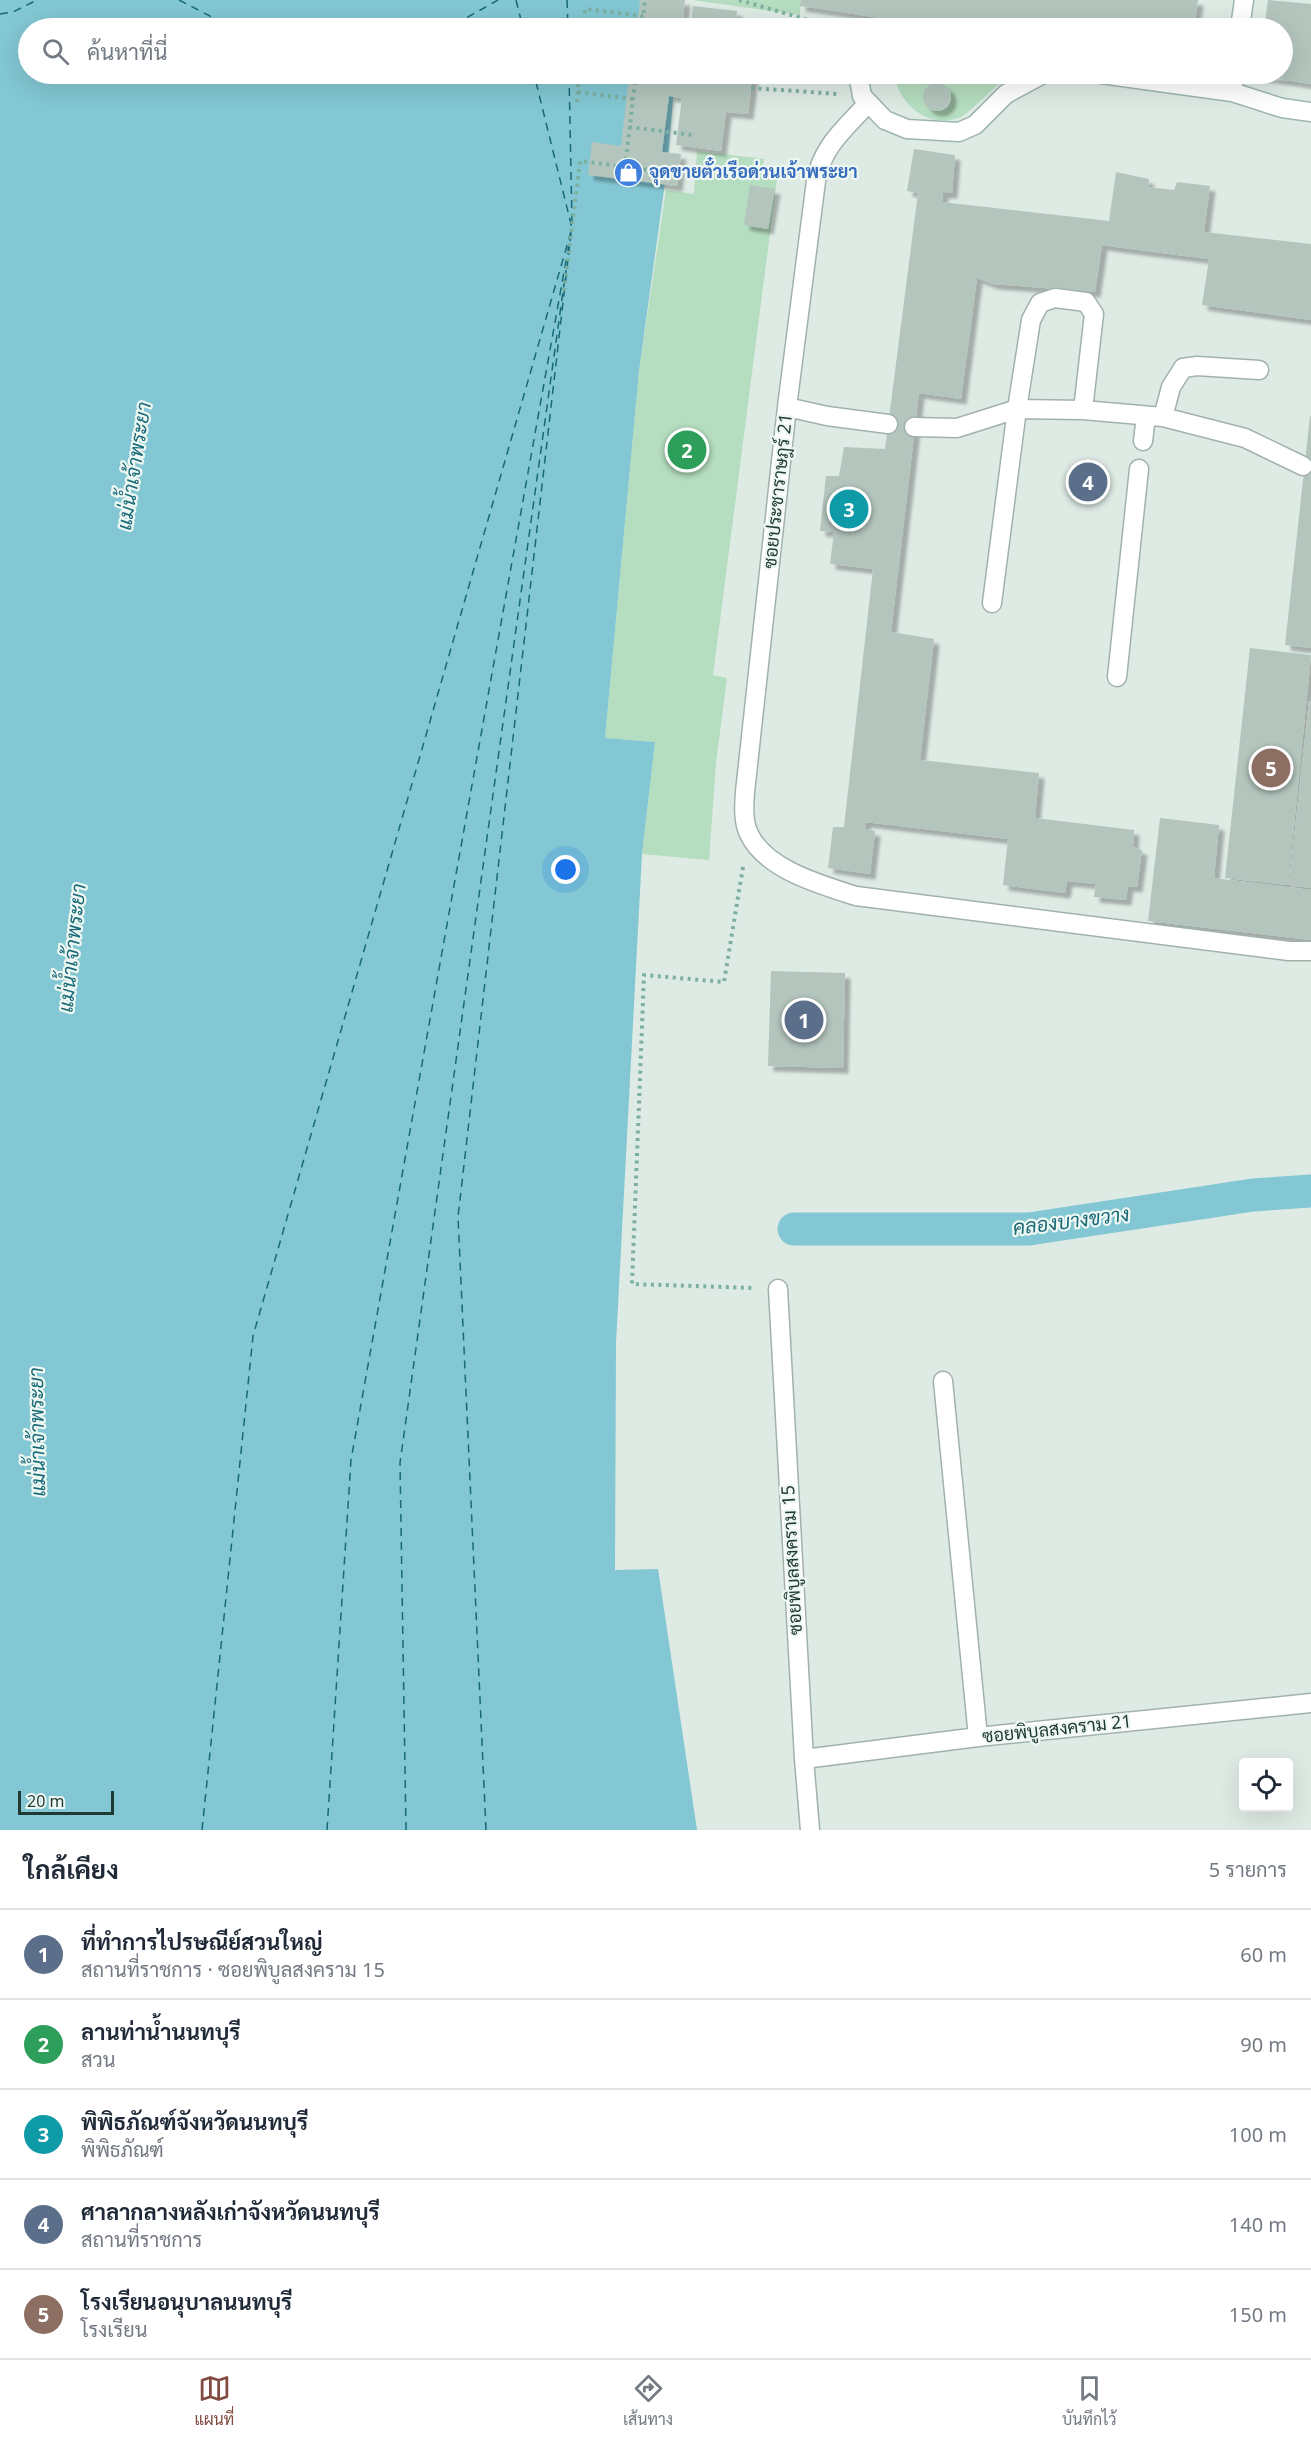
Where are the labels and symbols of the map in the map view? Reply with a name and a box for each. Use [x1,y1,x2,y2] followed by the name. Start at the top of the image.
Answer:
[612,156,644,188] shop icon: จุดขายตั๋วเรือด่วนเจ้าพระยา
[649,157,858,186] place label: จุดขายตั๋วเรือด่วนเจ้าพระยา
[106,399,157,532] water label: แม่น้ำเจ้าพระยา
[757,412,798,570] street label: ซอยประชาราษฎร์ 21
[668,428,706,472] pin: 2
[1068,460,1108,504] pin: 4
[830,486,868,532] pin: 3
[1252,746,1290,790] pin: 5
[551,855,580,884] your location
[47,882,92,1014] water label: แม่น้ำเจ้าพระยา
[784,998,824,1042] pin: 1
[1011,1200,1131,1241] water label: คลองบางขวาง
[18,1367,51,1497] water label: แม่น้ำเจ้าพระยา
[775,1484,809,1636] street label: ซอยพิบูลสงคราม 15
[981,1708,1133,1750] street label: ซอยพิบูลสงคราม 21
[18,1788,114,1816] scale bar

